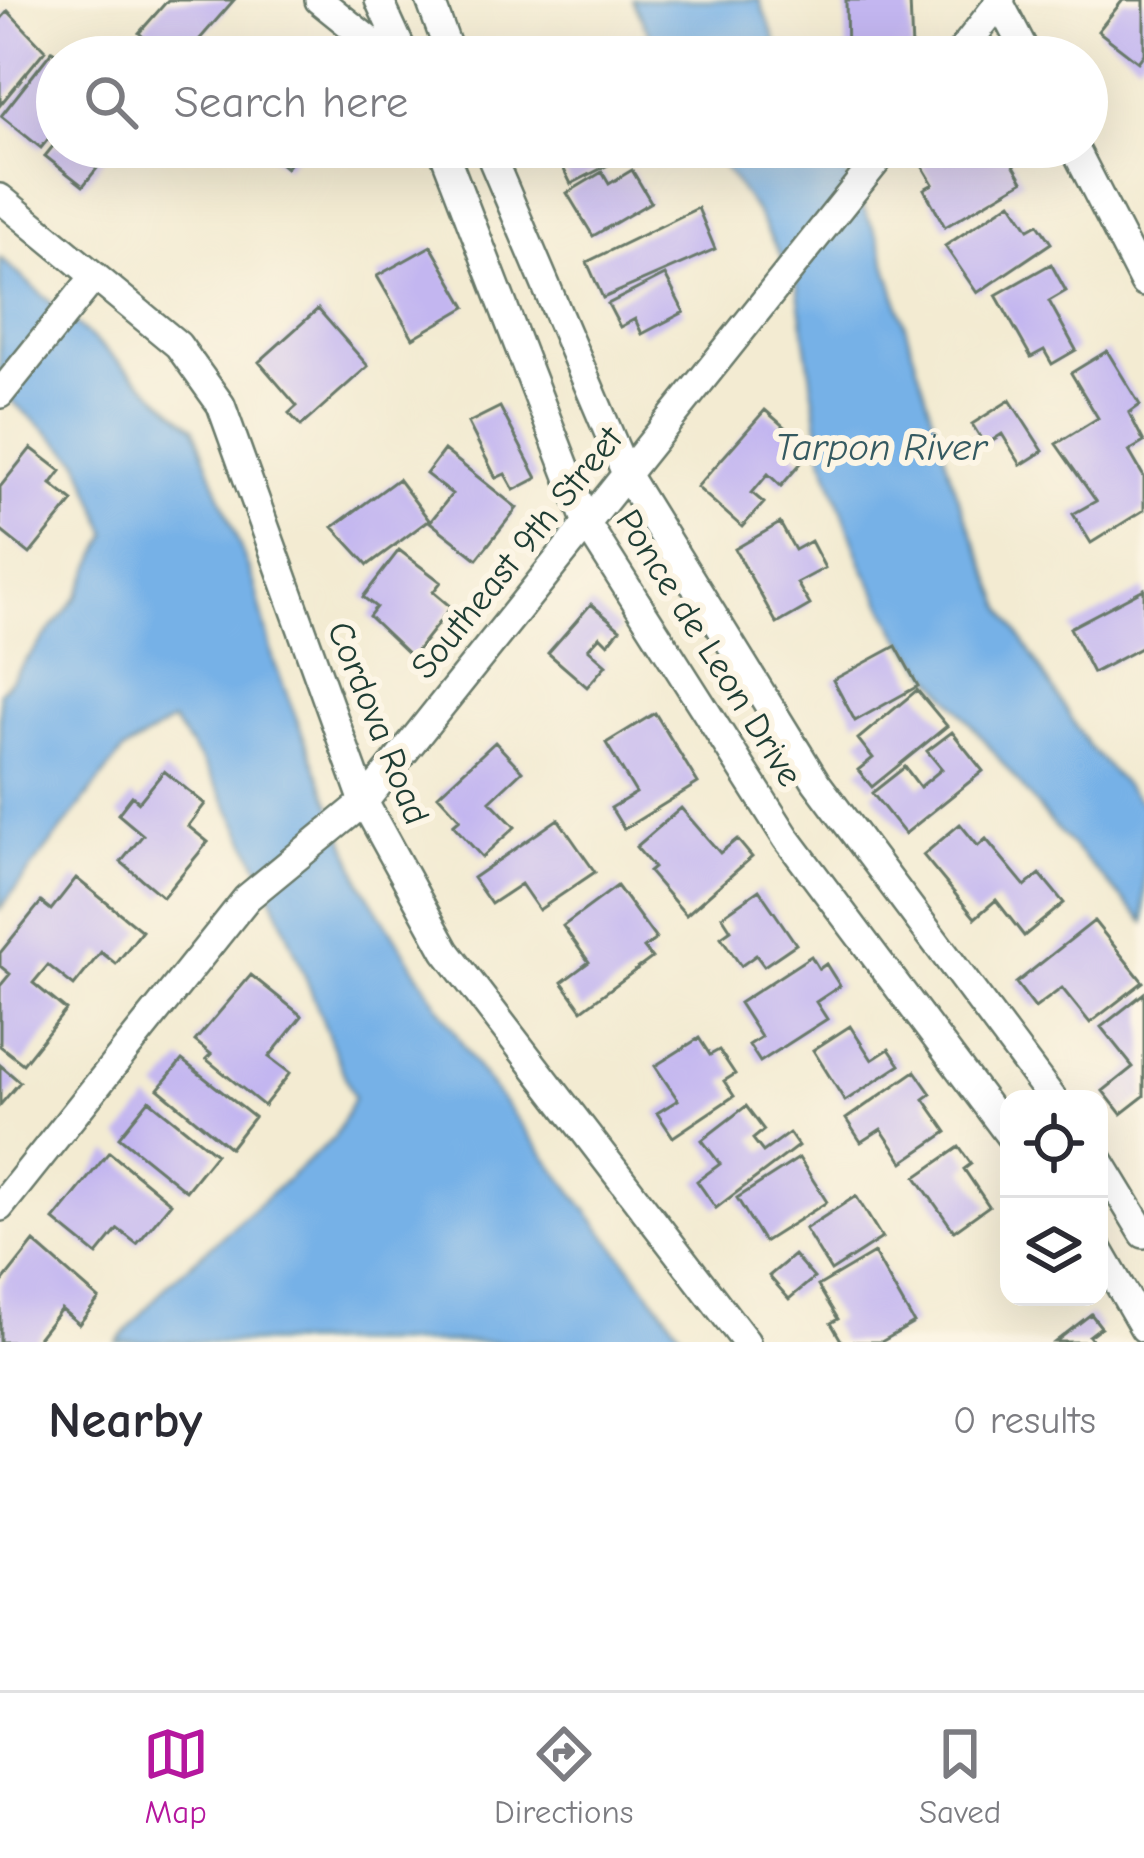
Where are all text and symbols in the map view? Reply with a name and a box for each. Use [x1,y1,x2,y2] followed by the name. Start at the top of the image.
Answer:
[36,36,1108,168] search box
[78,69,144,135] icon: search
[174,76,408,128] text: Search here
[403,418,632,687] street label: Southeast 9th Street
[775,425,989,470] water label: Tarpon River
[607,502,811,794] street label: Ponce de Leon Drive
[319,616,437,830] street label: Cordova Road
[1000,1090,1108,1306] map controls
[1000,1090,1108,1198] button: locate
[1000,1198,1108,1306] button: layers
[48,1391,202,1450] text: Nearby
[953,1398,1096,1443] text: 0 results
[143,1721,209,1831] tab: Map
[494,1721,634,1831] tab: Directions
[919,1721,1001,1831] tab: Saved

